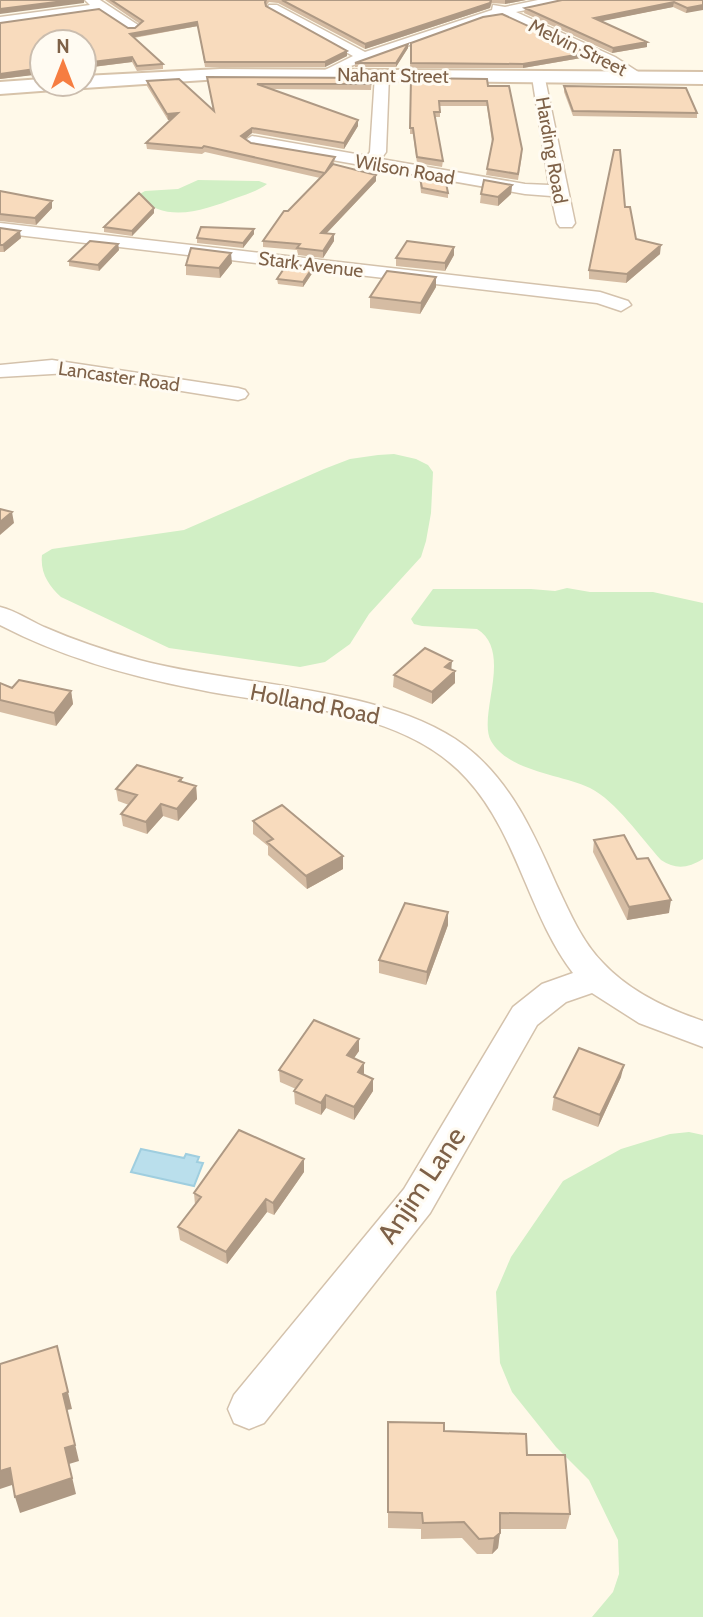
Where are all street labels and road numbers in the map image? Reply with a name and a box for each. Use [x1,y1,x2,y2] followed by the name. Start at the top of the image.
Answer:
[525,14,631,81] street label: Melvin Street
[337,63,450,88] street label: Nahant Street
[531,95,572,205] street label: Harding Road
[353,149,457,190] street label: Wilson Road
[257,247,365,282] street label: Stark Avenue
[57,357,181,396] street label: Lancaster Road
[248,678,382,730] street label: Holland Road
[370,1120,472,1250] street label: Anjim Lane

